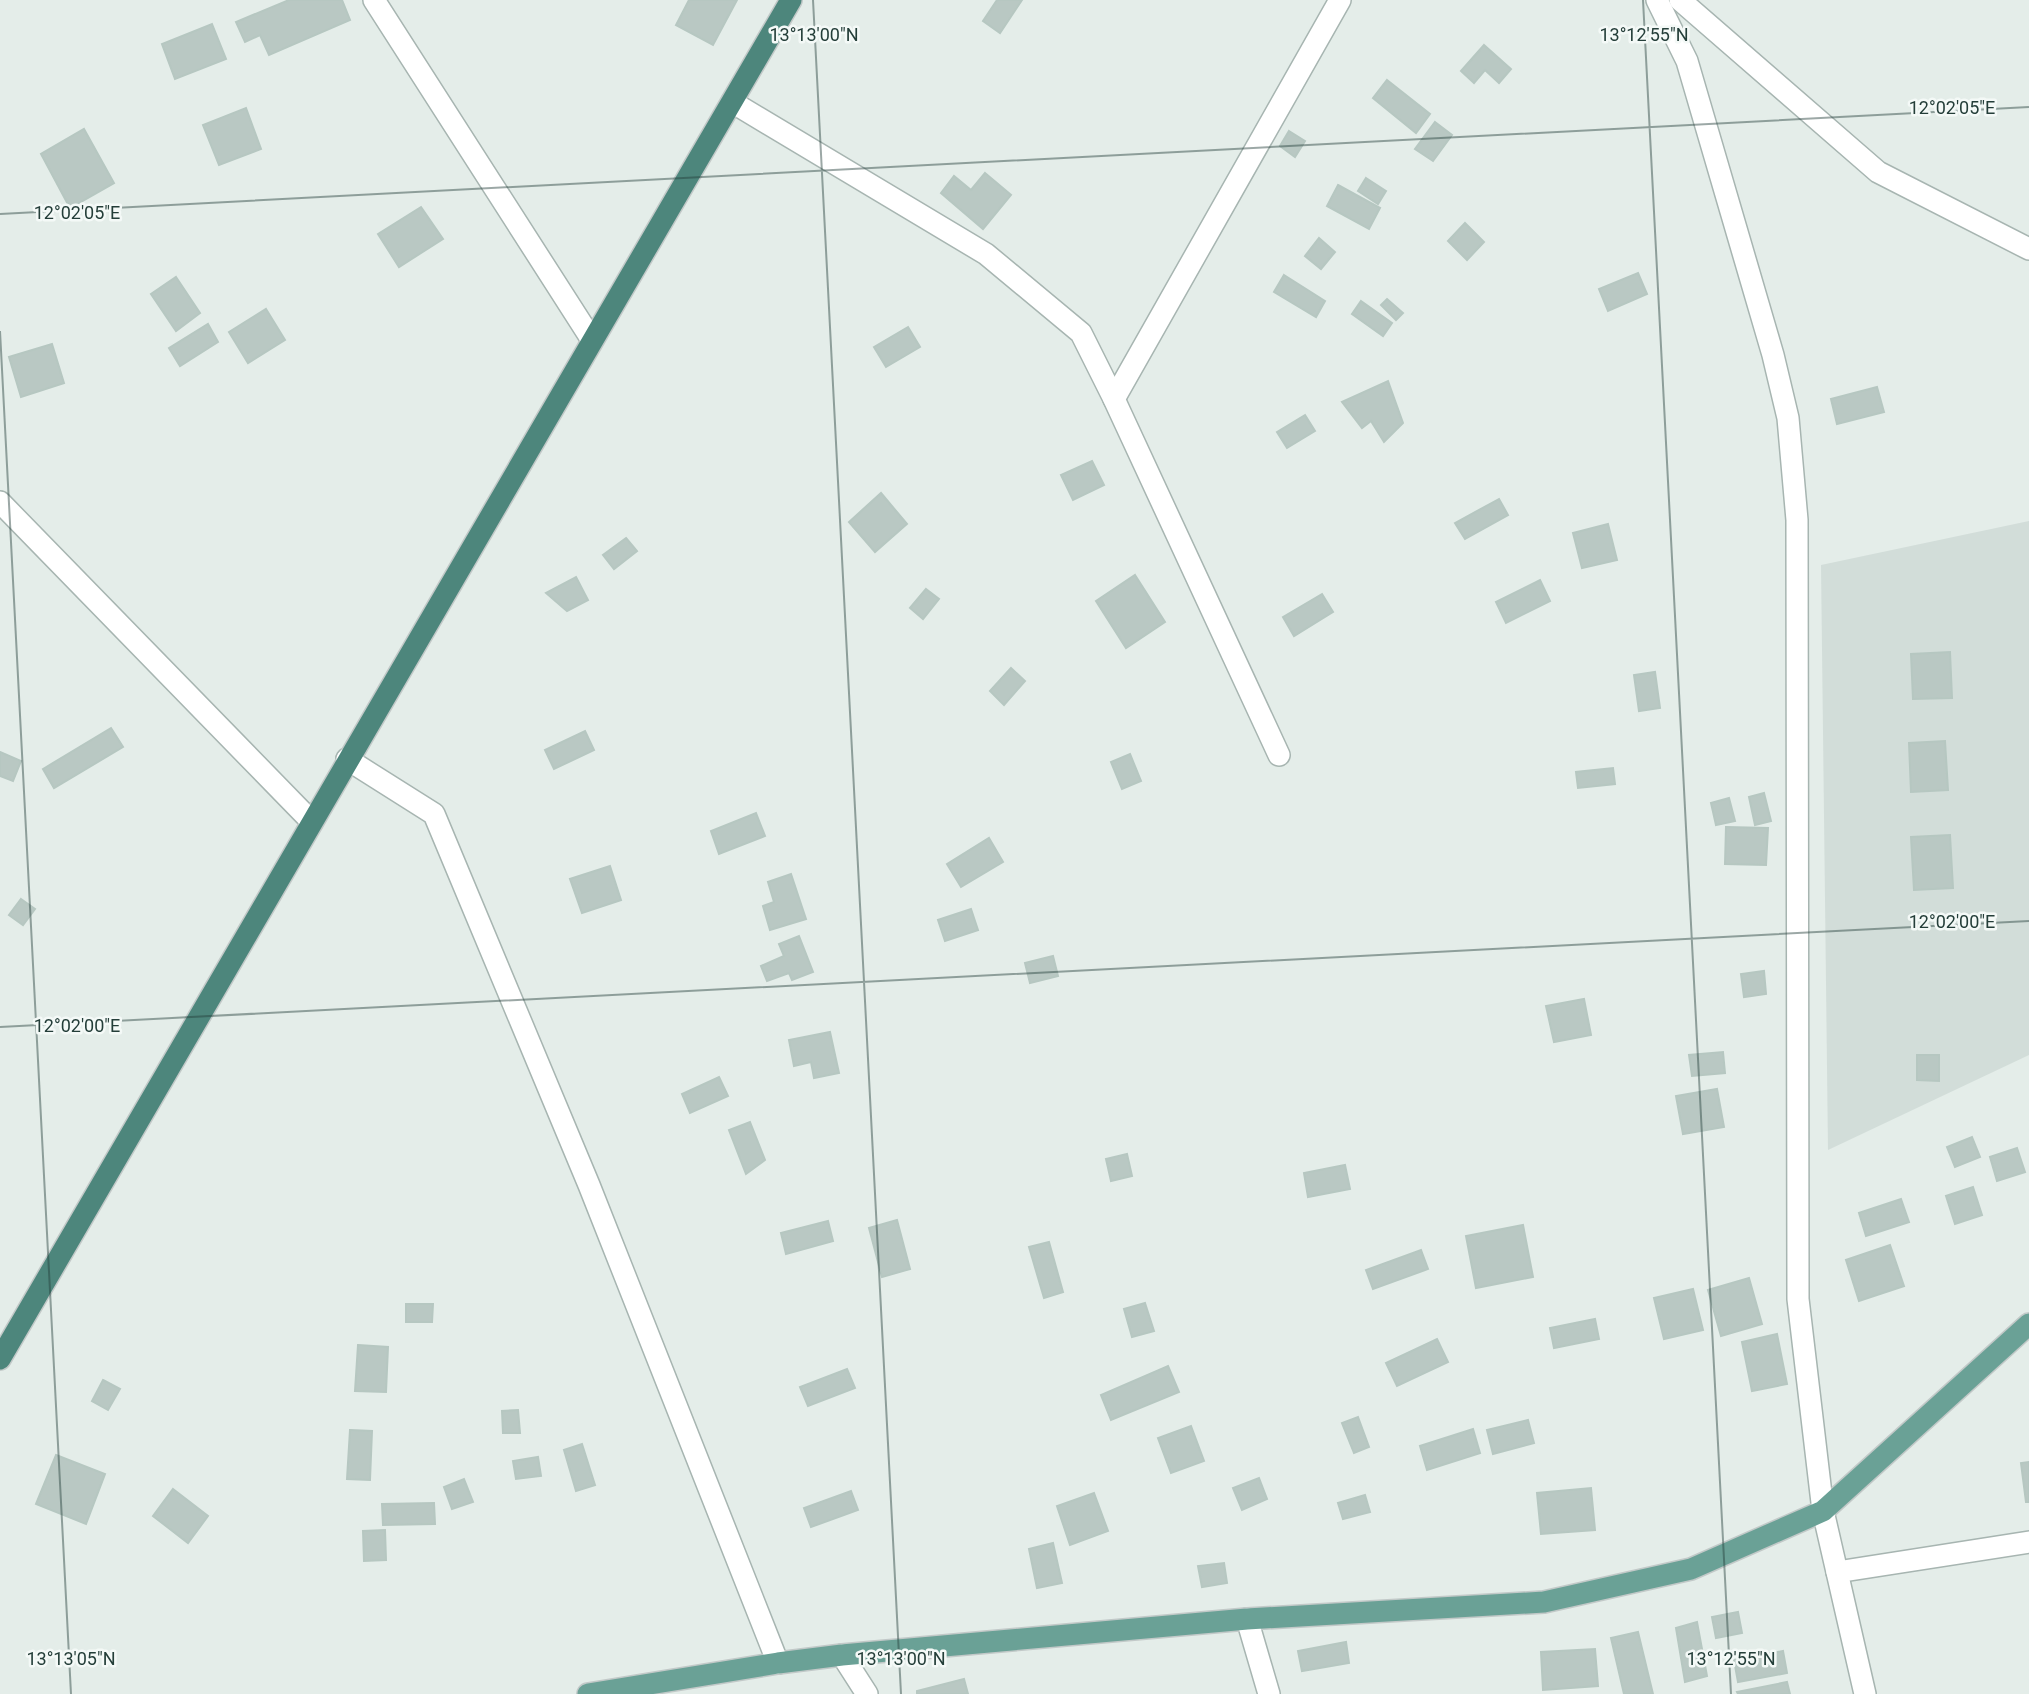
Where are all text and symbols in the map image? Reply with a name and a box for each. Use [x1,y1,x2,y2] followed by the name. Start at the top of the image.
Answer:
[769,24,859,45] text: 13°13'00"N
[1599,24,1689,45] text: 13°12'55"N
[1909,97,1995,118] text: 12°02'05"E
[34,202,120,223] text: 12°02'05"E
[1909,911,1995,932] text: 12°02'00"E
[34,1015,120,1036] text: 12°02'00"E
[26,1648,116,1669] text: 13°13'05"N
[856,1648,946,1669] text: 13°13'00"N
[1686,1648,1776,1669] text: 13°12'55"N

